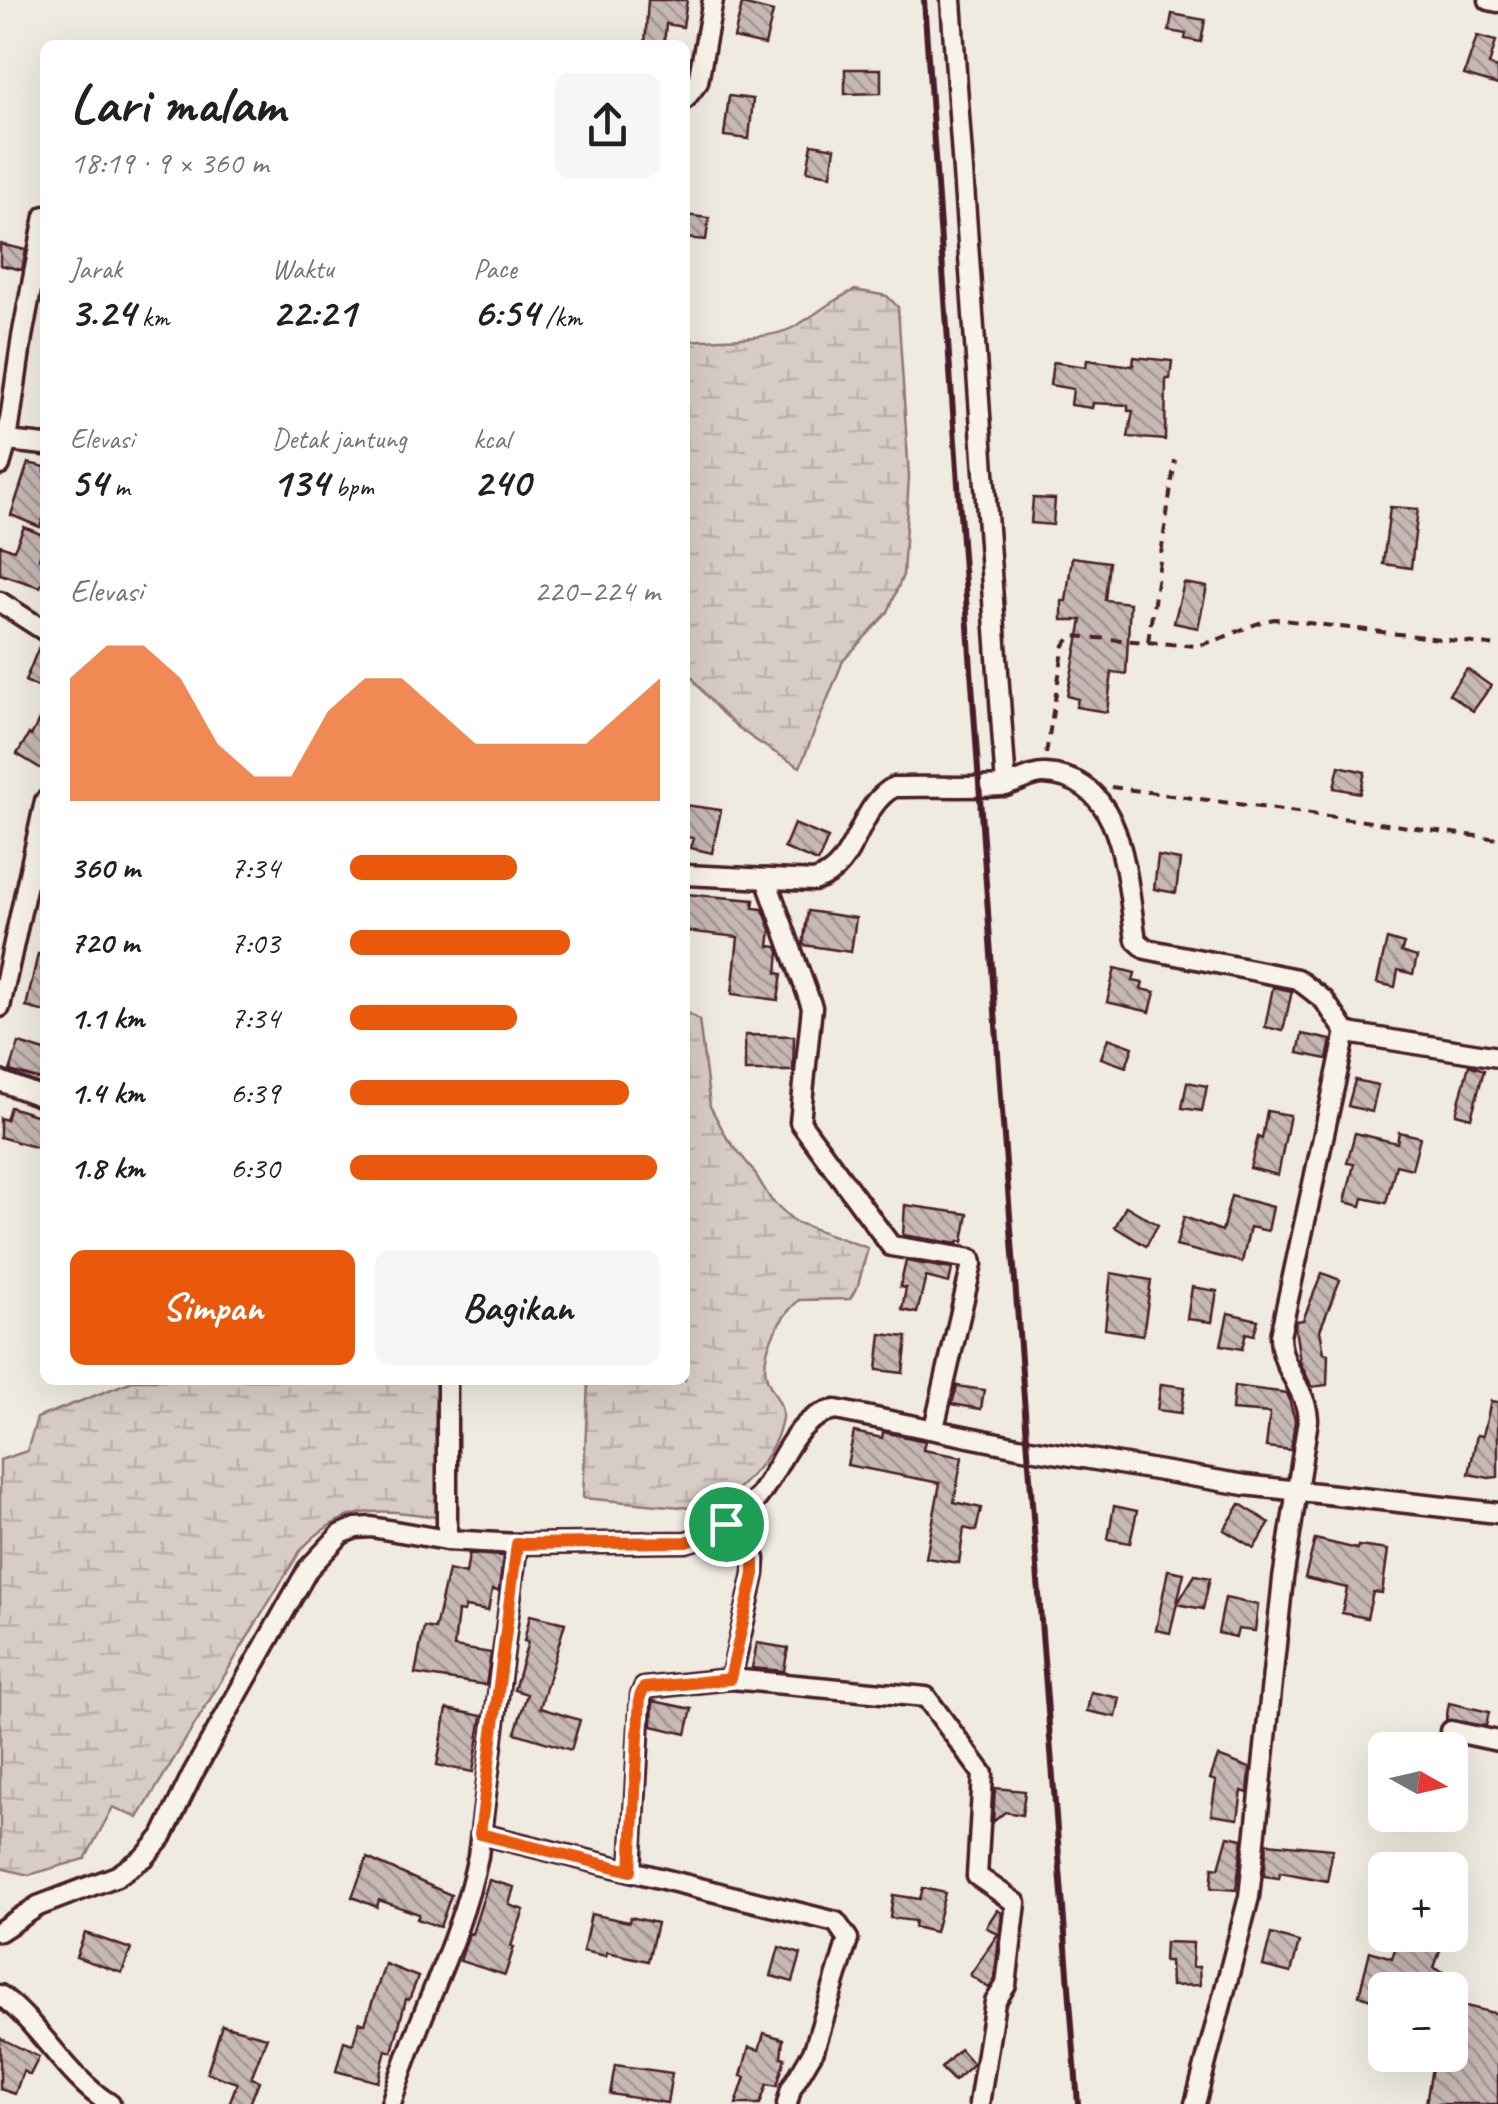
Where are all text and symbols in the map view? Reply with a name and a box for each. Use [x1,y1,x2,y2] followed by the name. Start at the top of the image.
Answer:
[70,69,284,139] text: Lari malam
[555,73,660,178] button: share
[70,142,268,183] text: 18:19 · 9 × 360 m
[70,251,122,286] text: Jarak
[272,251,334,286] text: Waktu
[473,251,516,286] text: Pace
[70,286,135,339] text: 3.24
[272,286,356,339] text: 22:21
[473,286,539,339] text: 6:54
[135,299,169,334] text: km
[539,299,582,334] text: /km
[70,421,134,456] text: Elevasi
[272,421,407,456] text: Detak jantung
[473,421,510,456] text: kcal
[70,456,107,509] text: 54
[272,456,328,509] text: 134
[473,456,530,509] text: 240
[107,469,130,504] text: m
[328,469,374,504] text: bpm
[70,570,143,611] text: Elevasi
[534,570,660,611] text: 220–224 m
[70,847,140,888] text: 360 m
[230,847,280,888] text: 7:34
[70,922,139,963] text: 720 m
[230,922,280,963] text: 7:03
[70,997,144,1038] text: 1.1 km
[230,997,280,1038] text: 7:34
[70,1072,144,1113] text: 1.4 km
[230,1072,280,1113] text: 6:39
[70,1147,144,1188] text: 1.8 km
[230,1147,280,1188] text: 6:30
[70,1250,355,1365] button: Simpan
[375,1250,660,1365] button: Bagikan
[684,1482,769,1567] pin
[699,1497,754,1552] icon: arrive
[1368,1732,1468,1832] north arrow
[1368,1732,1468,2072] map controls
[1368,1852,1468,1952] button: +
[1368,1972,1468,2072] button: −

